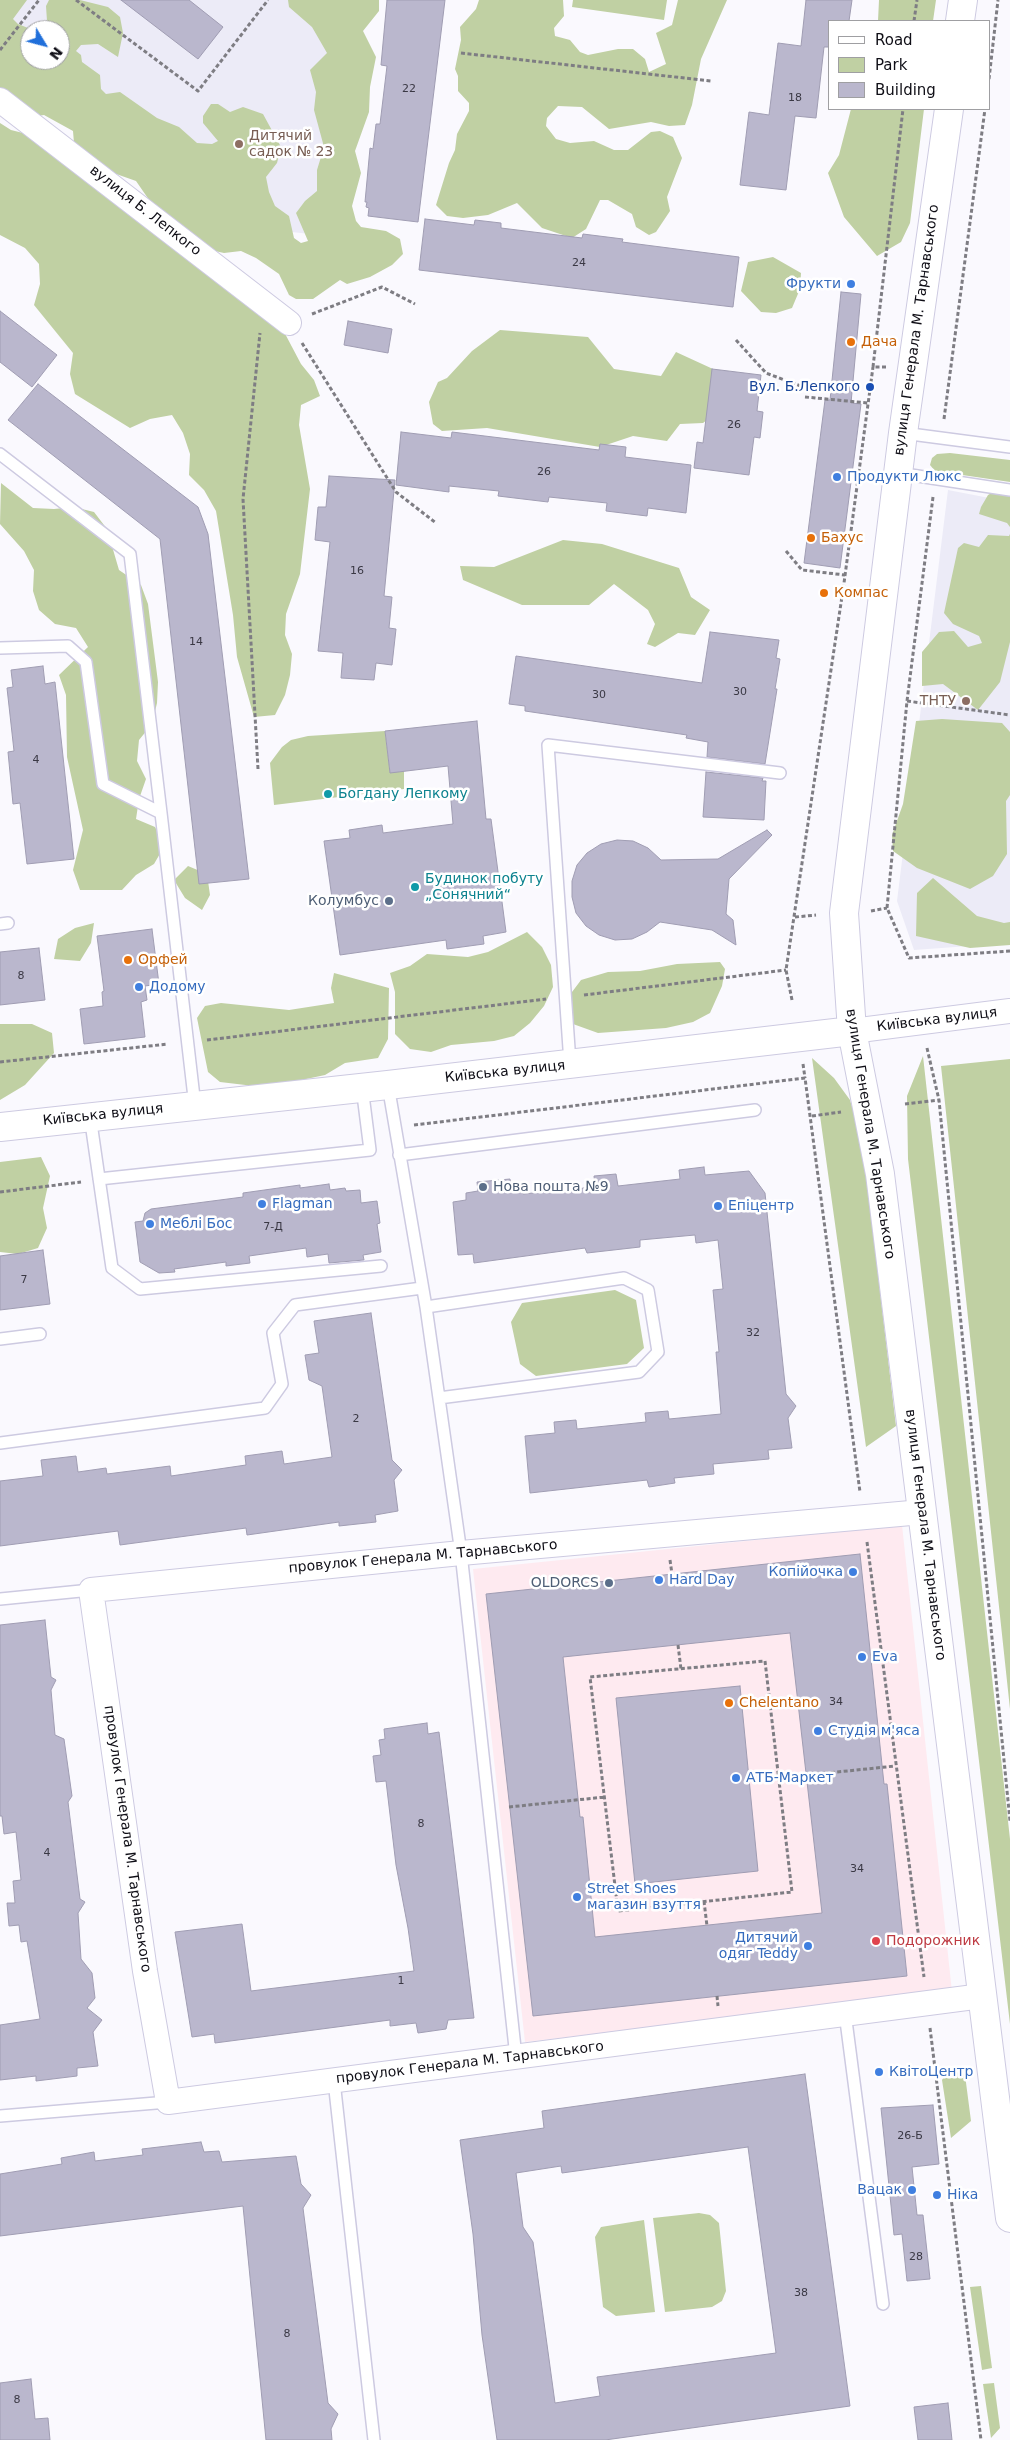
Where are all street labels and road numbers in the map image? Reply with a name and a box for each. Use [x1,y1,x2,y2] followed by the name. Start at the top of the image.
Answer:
[86,162,204,260] street label: вулиця Б. Лепкого
[891,203,943,457] street label: вулиця Генерала М. Тарнавського
[876,1004,998,1036] street label: Київська вулиця
[842,1008,898,1260] street label: вулиця Генерала М. Тарнавського
[444,1057,566,1087] street label: Київська вулиця
[42,1100,164,1130] street label: Київська вулиця
[901,1408,949,1662] street label: вулиця Генерала М. Тарнавського
[288,1537,558,1577] street label: провулок Генерала М. Тарнавського
[100,1704,154,1974] street label: провулок Генерала М. Тарнавського
[335,2038,605,2088] street label: провулок Генерала М. Тарнавського

